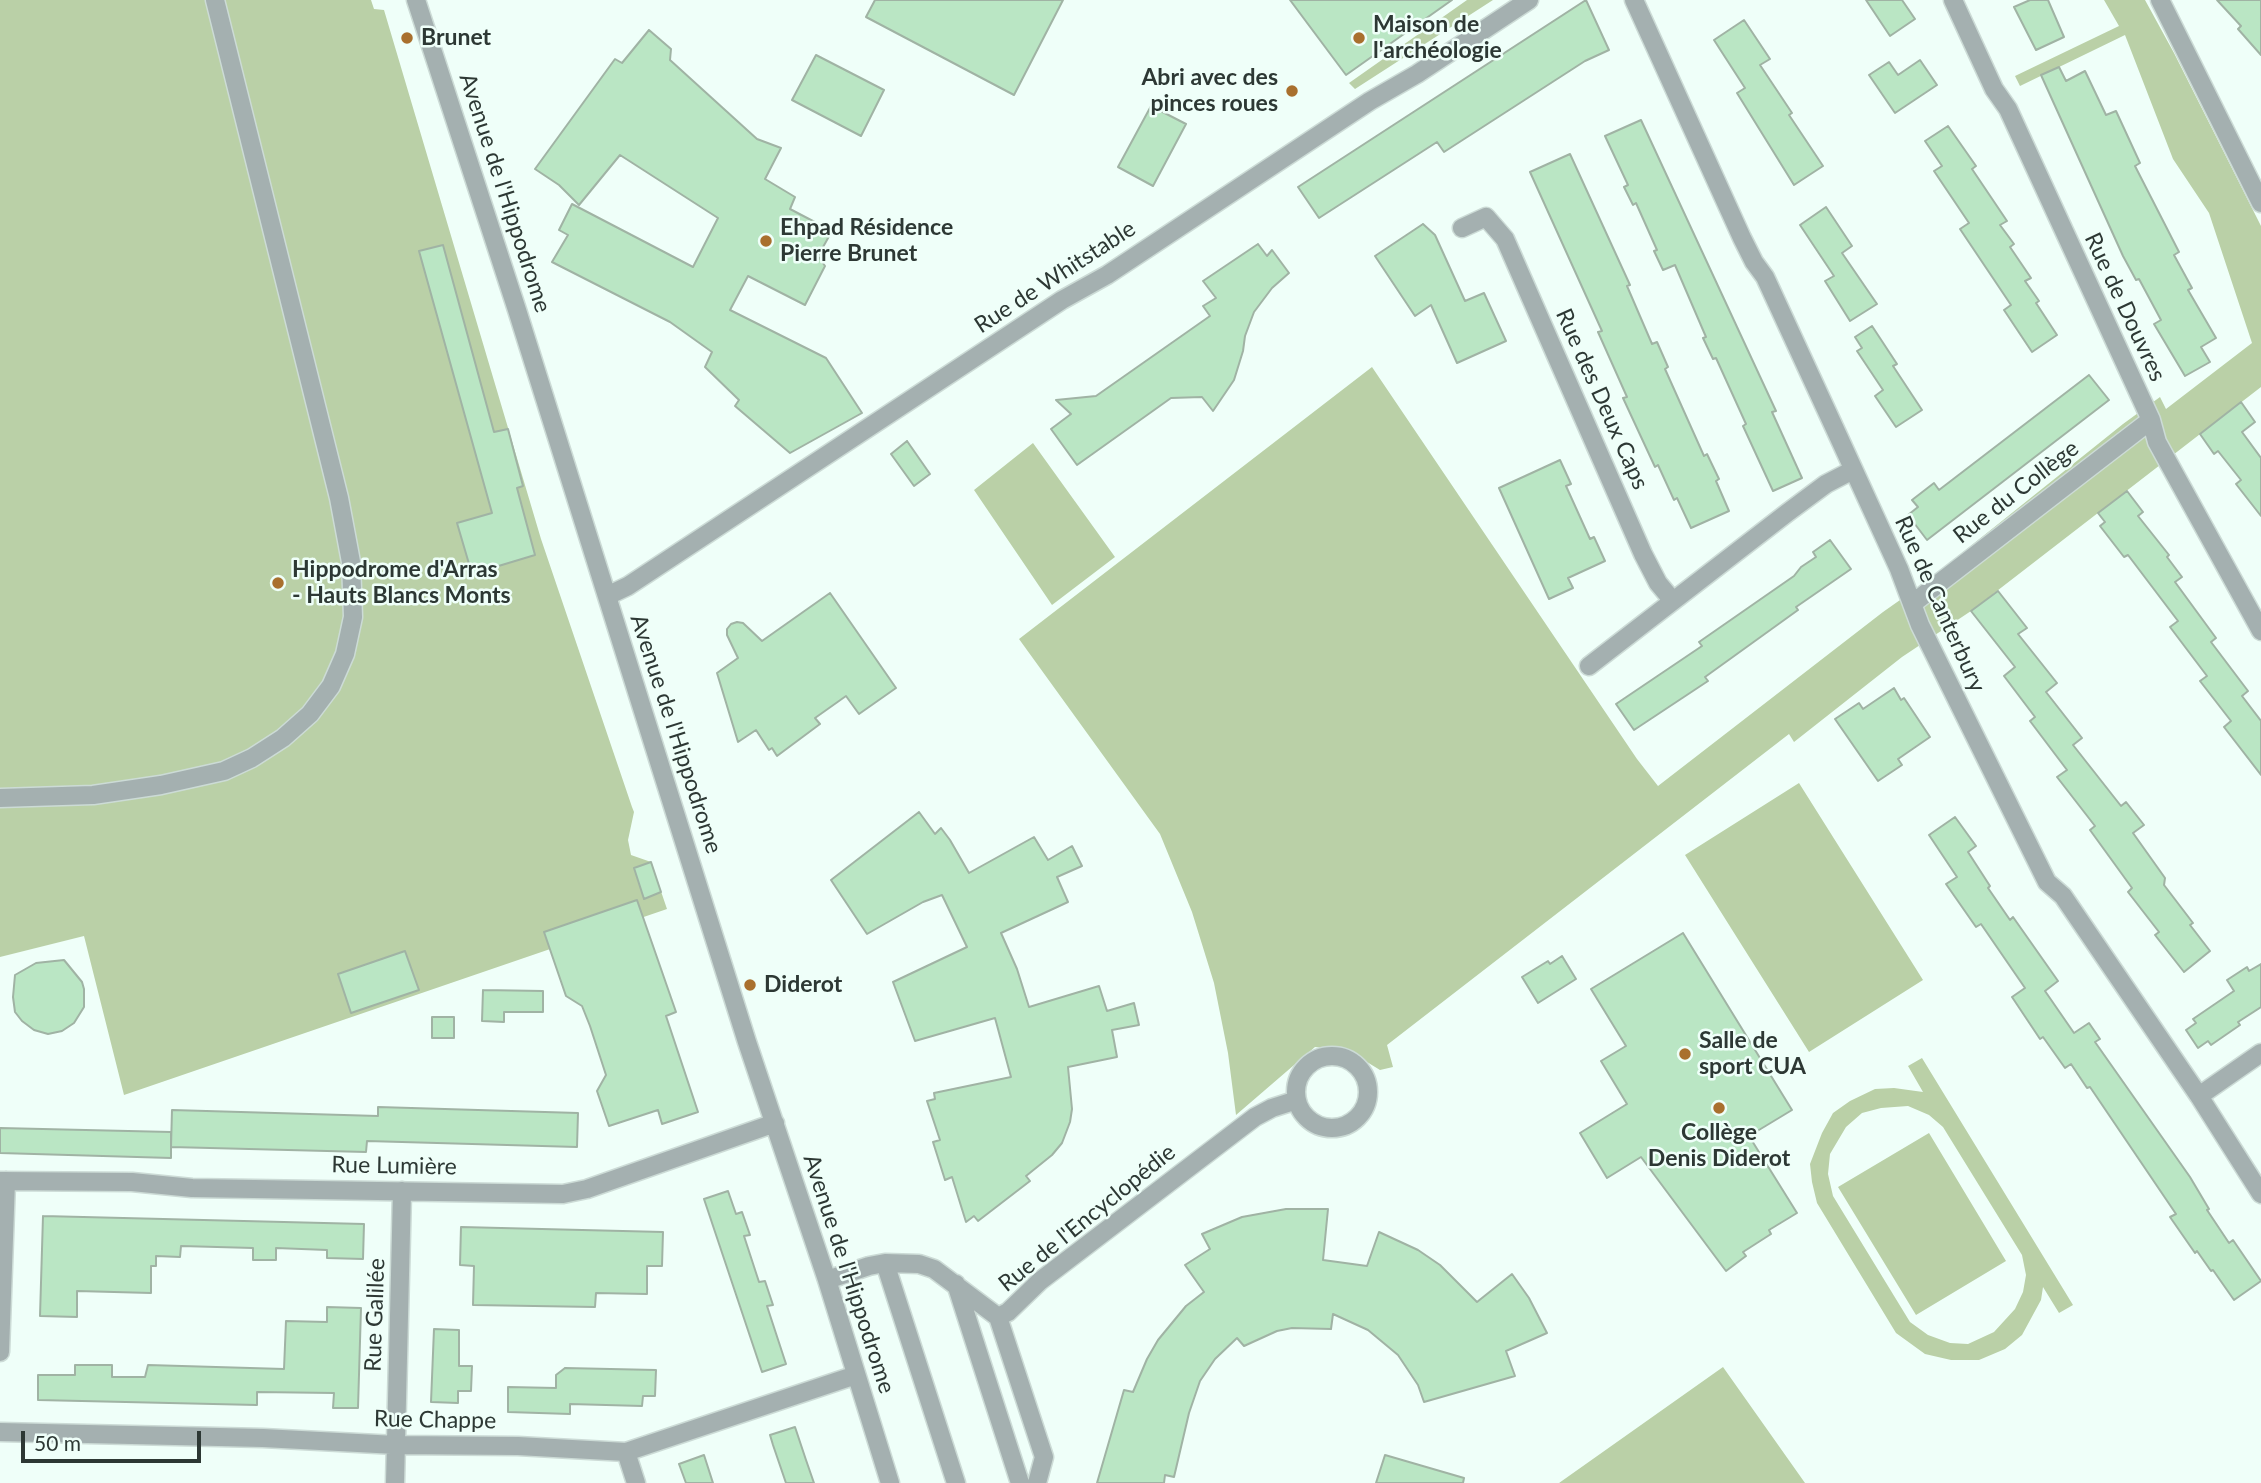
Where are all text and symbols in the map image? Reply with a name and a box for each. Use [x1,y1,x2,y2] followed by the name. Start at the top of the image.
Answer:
[1373,11,1502,65] place label: Maison de l'archéologie
[421,24,491,52] place label: Brunet
[399,30,415,46] marker: Brunet
[1351,30,1367,46] marker: Maison de l'archéologie
[1141,64,1278,118] place label: Abri avec des pinces roues
[453,70,557,316] street label: Avenue de l'Hippodrome
[1284,83,1300,99] marker: Abri avec des pinces roues
[780,214,953,268] place label: Ehpad Résidence Pierre Brunet
[969,215,1141,339] street label: Rue de Whitstable
[2079,228,2171,386] street label: Rue de Douvres
[758,233,774,249] marker: Ehpad Résidence Pierre Brunet
[1550,304,1654,494] street label: Rue des Deux Caps
[1948,434,2084,550] street label: Rue du Collège
[1889,512,1991,696] street label: Rue de Canterbury
[292,556,511,610] place label: Hippodrome d'Arras - Hauts Blancs Monts
[270,575,286,591] marker: Hippodrome d'Arras - Hauts Blancs Monts
[624,611,728,857] street label: Avenue de l'Hippodrome
[764,971,842,999] place label: Diderot
[742,977,758,993] marker: Diderot
[1699,1027,1806,1081] place label: Salle de sport CUA
[1677,1046,1693,1062] marker: Salle de sport CUA
[1711,1100,1727,1116] marker: Collège Denis Diderot
[1648,1119,1790,1173] place label: Collège Denis Diderot
[993,1138,1181,1298] street label: Rue de l'Encyclopédie
[331,1151,457,1181] street label: Rue Lumière
[797,1151,901,1397] street label: Avenue de l'Hippodrome
[359,1258,391,1372] street label: Rue Galilée
[374,1405,496,1435] street label: Rue Chappe
[24,1416,205,1460] scale bar
[34,1430,81,1455] text: 50 m

